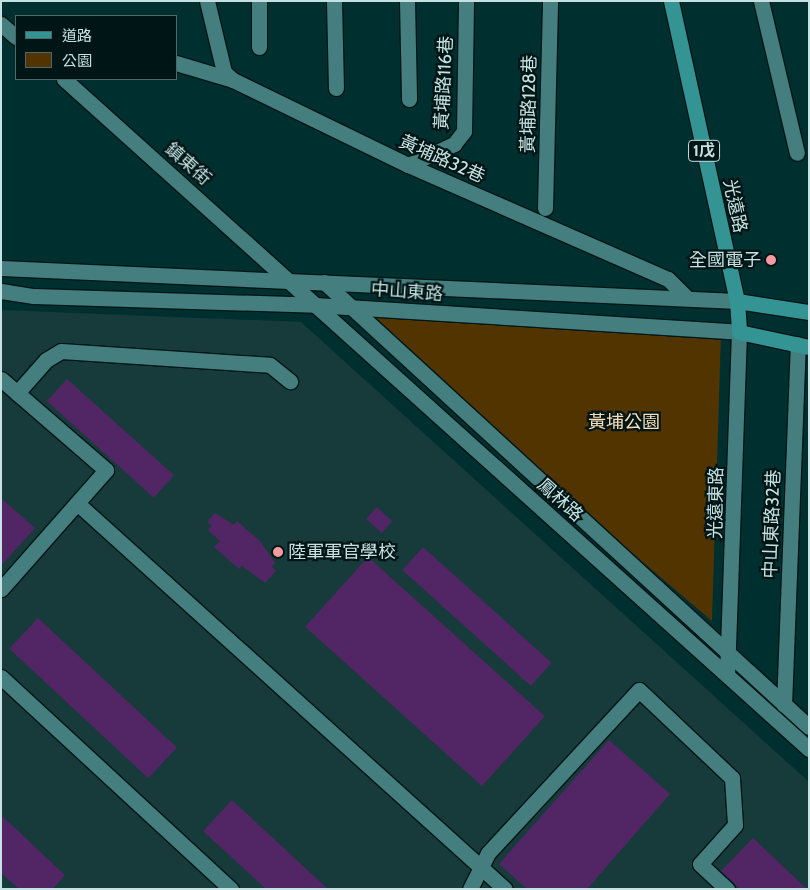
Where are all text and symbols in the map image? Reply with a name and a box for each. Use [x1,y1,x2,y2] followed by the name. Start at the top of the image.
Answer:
[15,15,178,80] legend
[62,27,92,45] text: 道路
[431,36,457,130] street label: 黃埔路116巷
[62,52,92,70] text: 公園
[517,55,541,153] street label: 黃埔路128巷
[396,131,488,187] street label: 黃埔路32巷
[161,138,215,190] street label: 鎮東街
[688,138,720,164] road number: 1戊
[719,177,751,235] street label: 光遠路
[689,249,761,271] place label: 全國電子
[765,254,777,266] marker: 全國電子
[370,279,444,305] street label: 中山東路
[588,411,660,433] park label: 黃埔公園
[705,467,727,539] street label: 光遠東路
[759,469,785,579] street label: 中山東路32巷
[533,474,587,526] street label: 鳳林路
[288,541,396,563] place label: 陸軍軍官學校
[272,546,284,558] marker: 陸軍軍官學校

